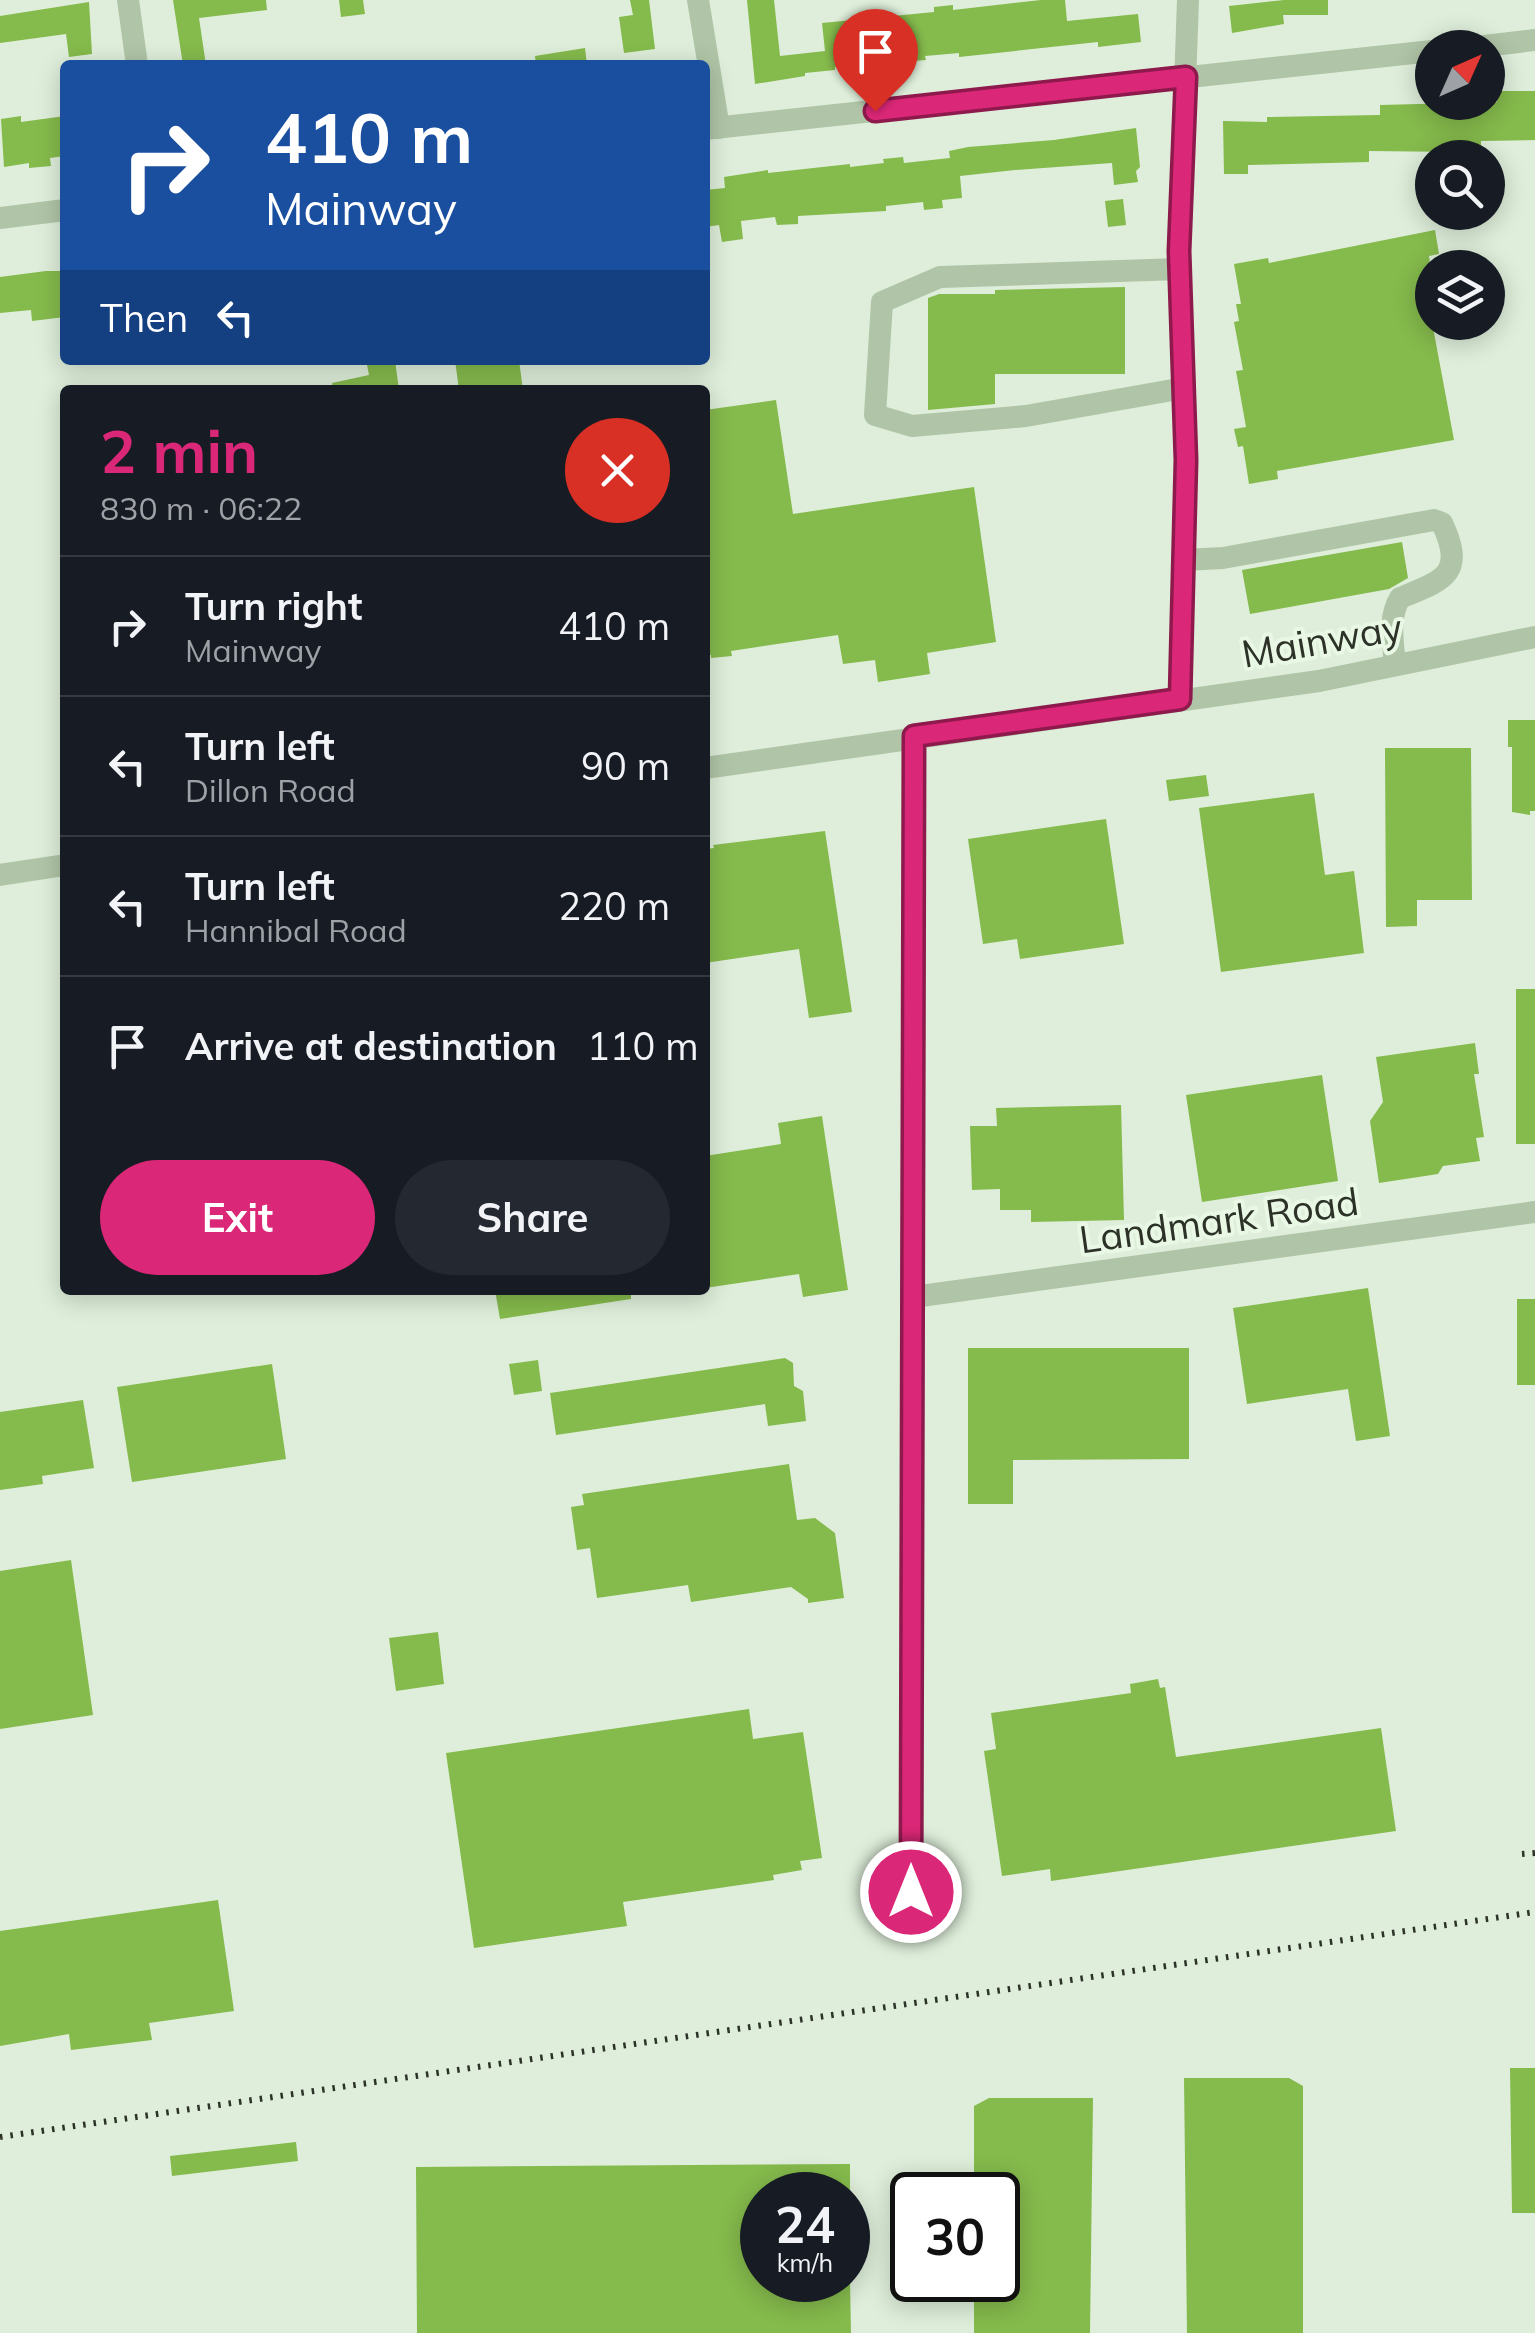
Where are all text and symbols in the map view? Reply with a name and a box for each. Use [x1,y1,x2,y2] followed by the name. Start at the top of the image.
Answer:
[833,9,918,112] pin
[848,24,903,79] icon: arrive
[1415,30,1505,120] north arrow
[1415,30,1505,340] map controls
[265,93,473,181] text: 410 m
[100,100,230,230] icon: right
[1415,140,1505,230] button: search
[265,180,457,236] text: Mainway
[1415,250,1505,340] button: layers
[208,290,263,345] icon: left
[100,294,188,342] text: Then
[100,413,258,488] text: 2 min
[565,418,670,523] button: close
[100,488,302,528] text: 830 m · 06:22
[185,582,362,630] text: Turn right
[100,599,155,654] icon: right
[558,602,670,650] text: 410 m
[1238,602,1406,678] street label: Mainway
[185,630,321,670] text: Mainway
[185,722,335,770] text: Turn left
[100,739,155,794] icon: left
[581,742,670,790] text: 90 m
[185,770,356,810] text: Dillon Road
[185,862,335,910] text: Turn left
[100,879,155,934] icon: left
[558,882,670,930] text: 220 m
[185,910,407,950] text: Hannibal Road
[100,1019,155,1074] icon: arrive
[185,1022,557,1070] text: Arrive at destination
[587,1022,699,1070] text: 110 m
[100,1160,375,1275] button: Exit
[395,1160,670,1275] button: Share
[1076,1177,1361,1263] street label: Landmark Road
[859,1840,963,1944] position arrow
[890,2172,1020,2302] speed limit sign: 30
[775,2193,835,2256] text: 24
[777,2247,833,2278] text: km/h

